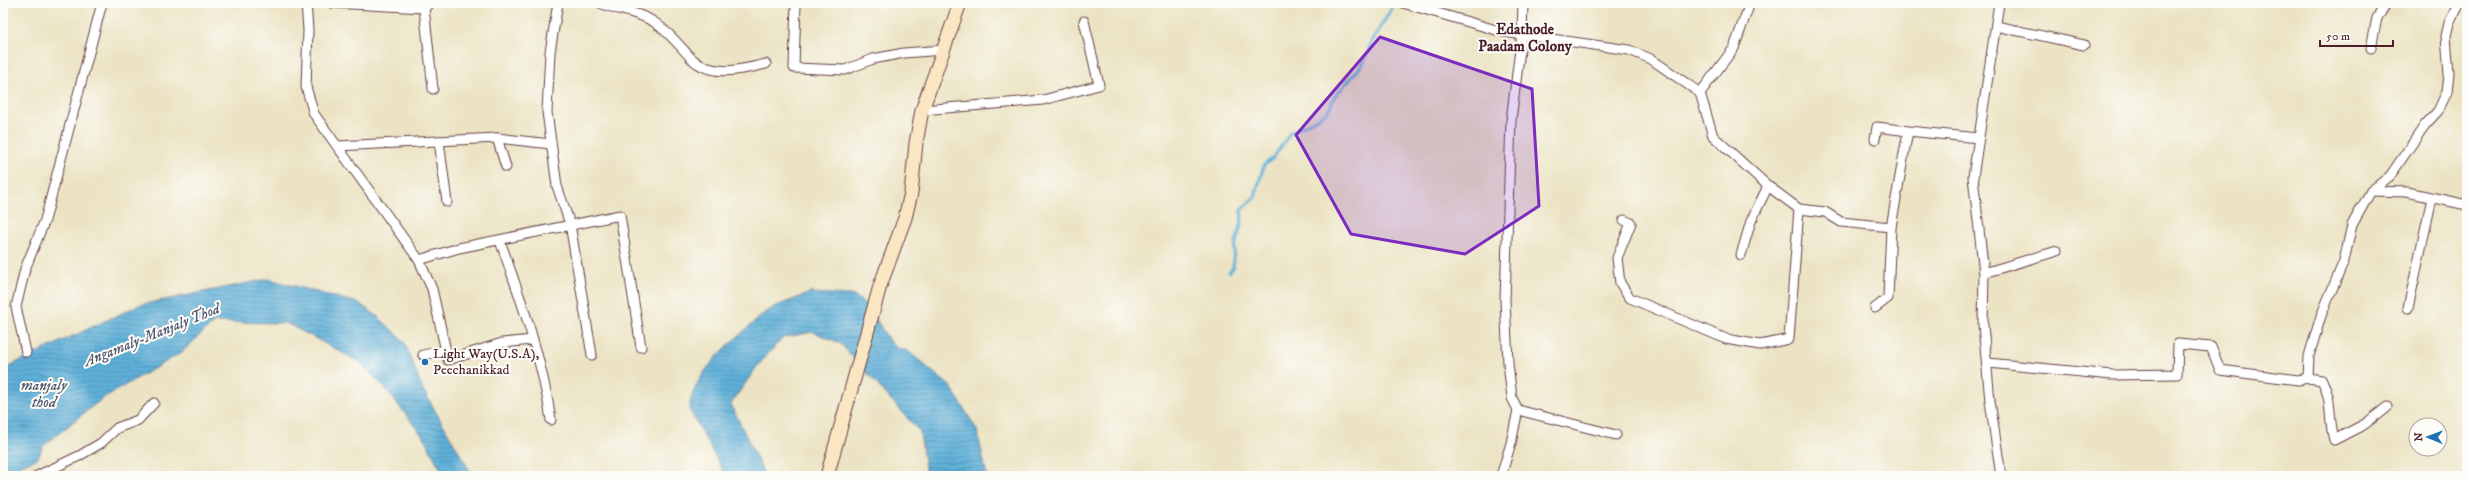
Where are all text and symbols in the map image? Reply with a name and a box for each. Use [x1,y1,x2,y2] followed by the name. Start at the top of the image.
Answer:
[1478,20,1573,56] district label: Edathode Paadam Colony
[2320,22,2393,48] scale bar
[2326,29,2350,44] text: 50 m
[80,298,225,372] water label: Angamaly-Manjaly Thod
[433,345,540,379] place label: Light Way(U.S.A), Peechanikkad
[420,357,430,367] marker: Light Way(U.S.A), Peechanikkad
[21,376,68,412] water label: manjaly thod
[2408,417,2448,457] north arrow
[2412,432,2426,441] text: N

